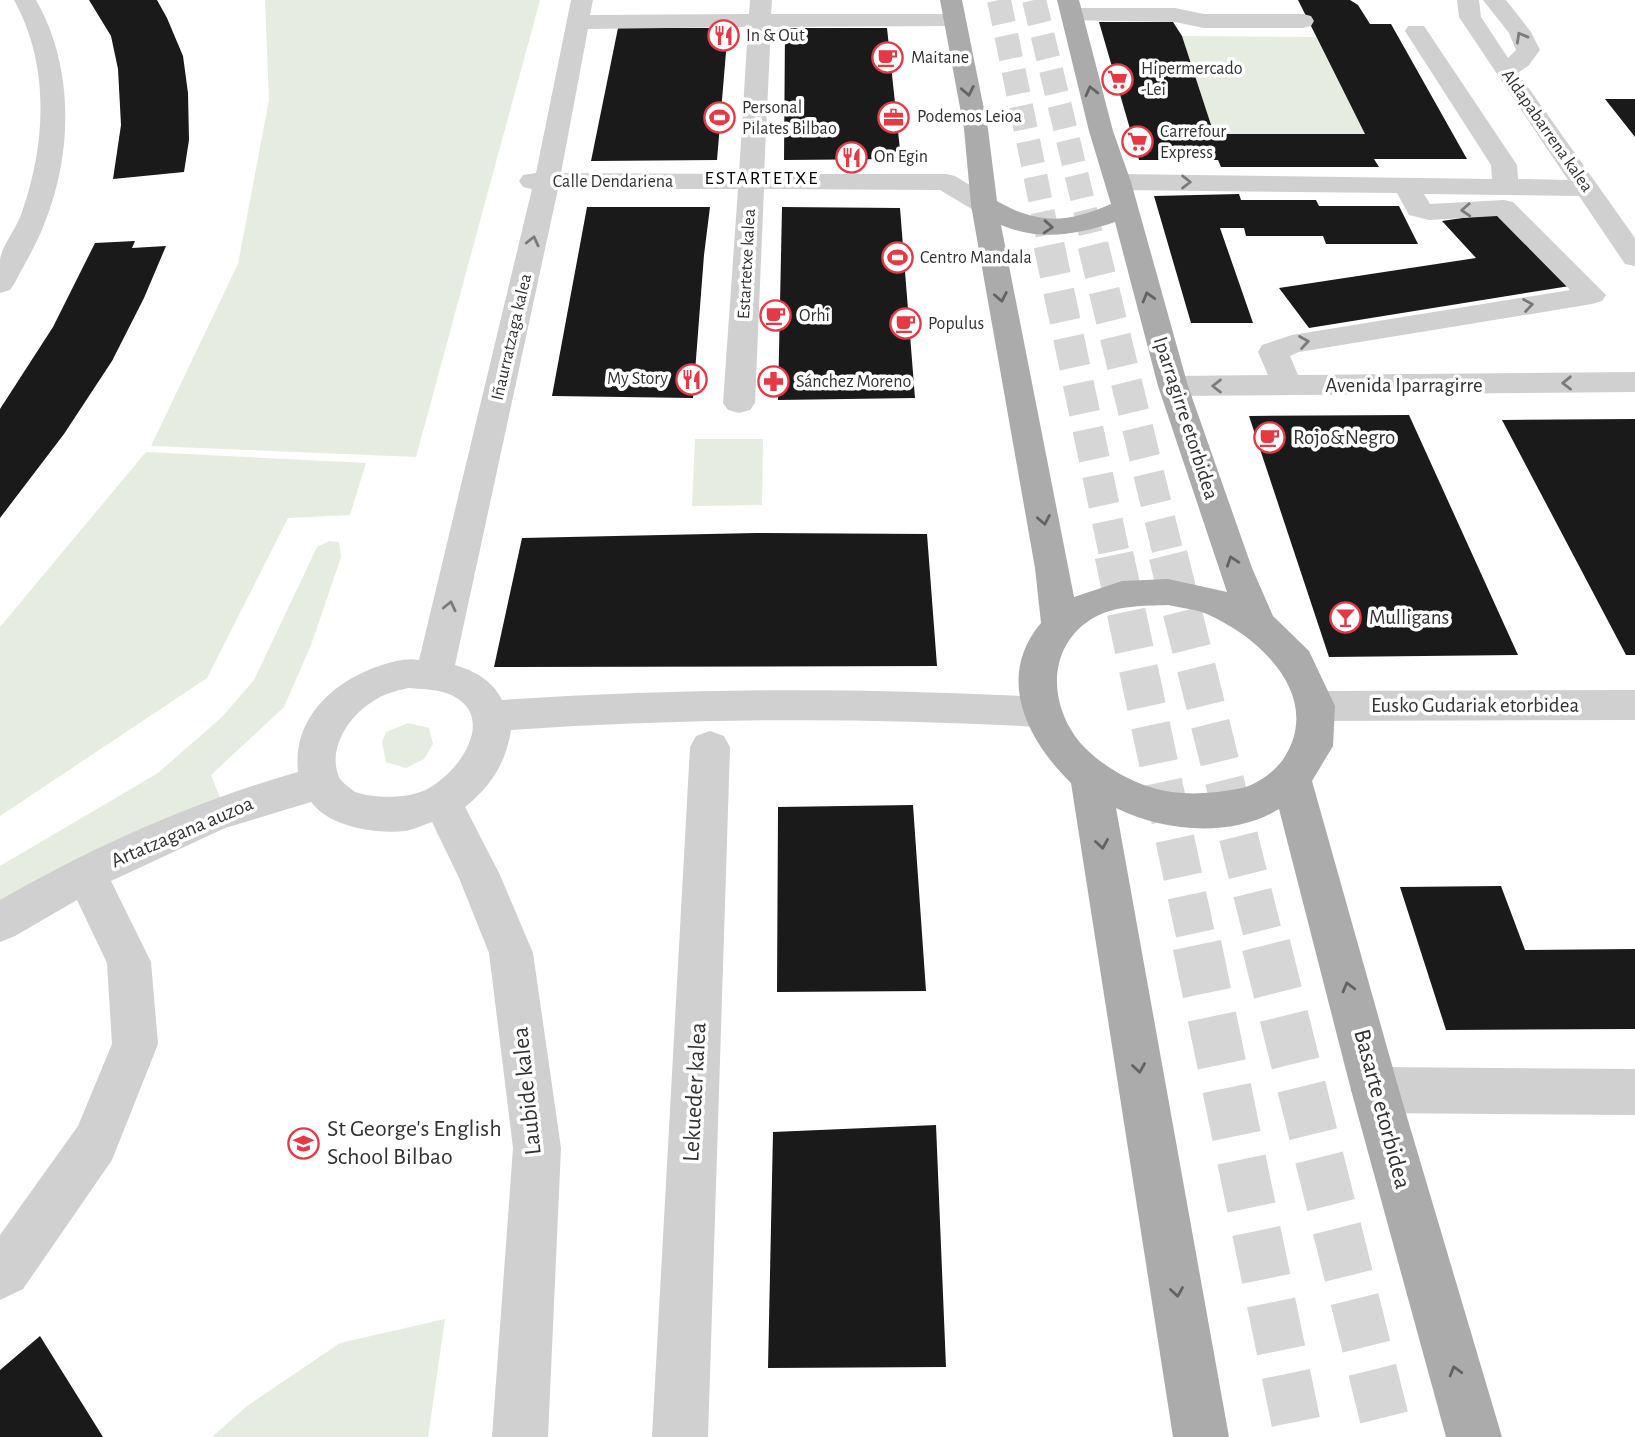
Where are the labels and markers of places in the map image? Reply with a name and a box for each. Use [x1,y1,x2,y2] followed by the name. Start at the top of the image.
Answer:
[706,19,740,53] restaurant icon: In & Out
[746,27,805,45] place label: In & Out
[871,41,905,75] cafe icon: Maitane
[911,49,969,67] place label: Maitane
[1141,60,1243,99] place label: Hipermercado -Lei
[1101,62,1135,96] supermarket icon: Hipermercado -Lei
[742,99,837,138] place label: Personal Pilates Bilbao
[877,100,911,134] office icon: Podemos Leioa
[702,101,736,135] sports icon: Personal Pilates Bilbao
[917,108,1022,126] place label: Podemos Leioa
[1160,123,1226,162] place label: Carrefour Express
[1120,125,1154,159] supermarket icon: Carrefour Express
[834,140,868,174] restaurant icon: On Egin
[874,148,928,166] place label: On Egin
[880,241,914,275] sports icon: Centro Mandala
[920,249,1032,267] place label: Centro Mandala
[759,299,793,333] cafe icon: Orhi
[799,307,830,325] place label: Orhi
[888,307,922,341] cafe icon: Populus
[928,315,984,333] place label: Populus
[674,362,708,396] restaurant icon: My Story
[756,365,790,399] pharmacy icon: Sánchez Moreno
[607,370,668,388] place label: My Story
[796,373,911,391] place label: Sánchez Moreno
[1253,420,1287,454] cafe icon: Rojo&Negro
[1293,427,1395,448] place label: Rojo&Negro
[1329,600,1363,634] bar icon: Mulligans
[1369,607,1449,628] place label: Mulligans
[327,1117,502,1169] place label: St George's English School Bilbao
[287,1126,321,1160] school or university icon: St George's English School Bilbao

